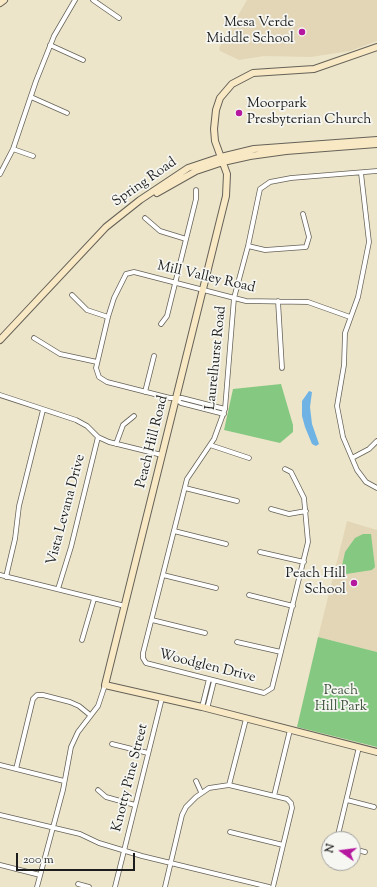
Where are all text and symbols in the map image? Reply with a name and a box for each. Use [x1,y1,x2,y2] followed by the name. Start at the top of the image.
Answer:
[206,16,294,48] place label: Mesa Verde Middle School
[297,27,307,37] marker: Mesa Verde Middle School
[247,97,371,130] place label: Moorpark Presbyterian Church
[234,108,244,118] marker: Moorpark Presbyterian Church
[110,155,180,211] street label: Spring Road
[155,259,257,297] street label: Mill Valley Road
[203,305,231,411] street label: Laurelhurst Road
[133,394,173,490] street label: Peach Hill Road
[44,453,90,567] street label: Vista Levana Drive
[286,567,346,600] place label: Peach Hill School
[349,578,359,588] marker: Peach Hill School
[157,647,257,687] street label: Woodglen Drive
[315,684,367,716] park label: Peach Hill Park
[109,722,153,834] street label: Knotty Pine Street
[321,831,361,871] north arrow
[322,842,339,855] text: N
[18,845,137,871] scale bar
[23,851,54,869] text: 200 m

